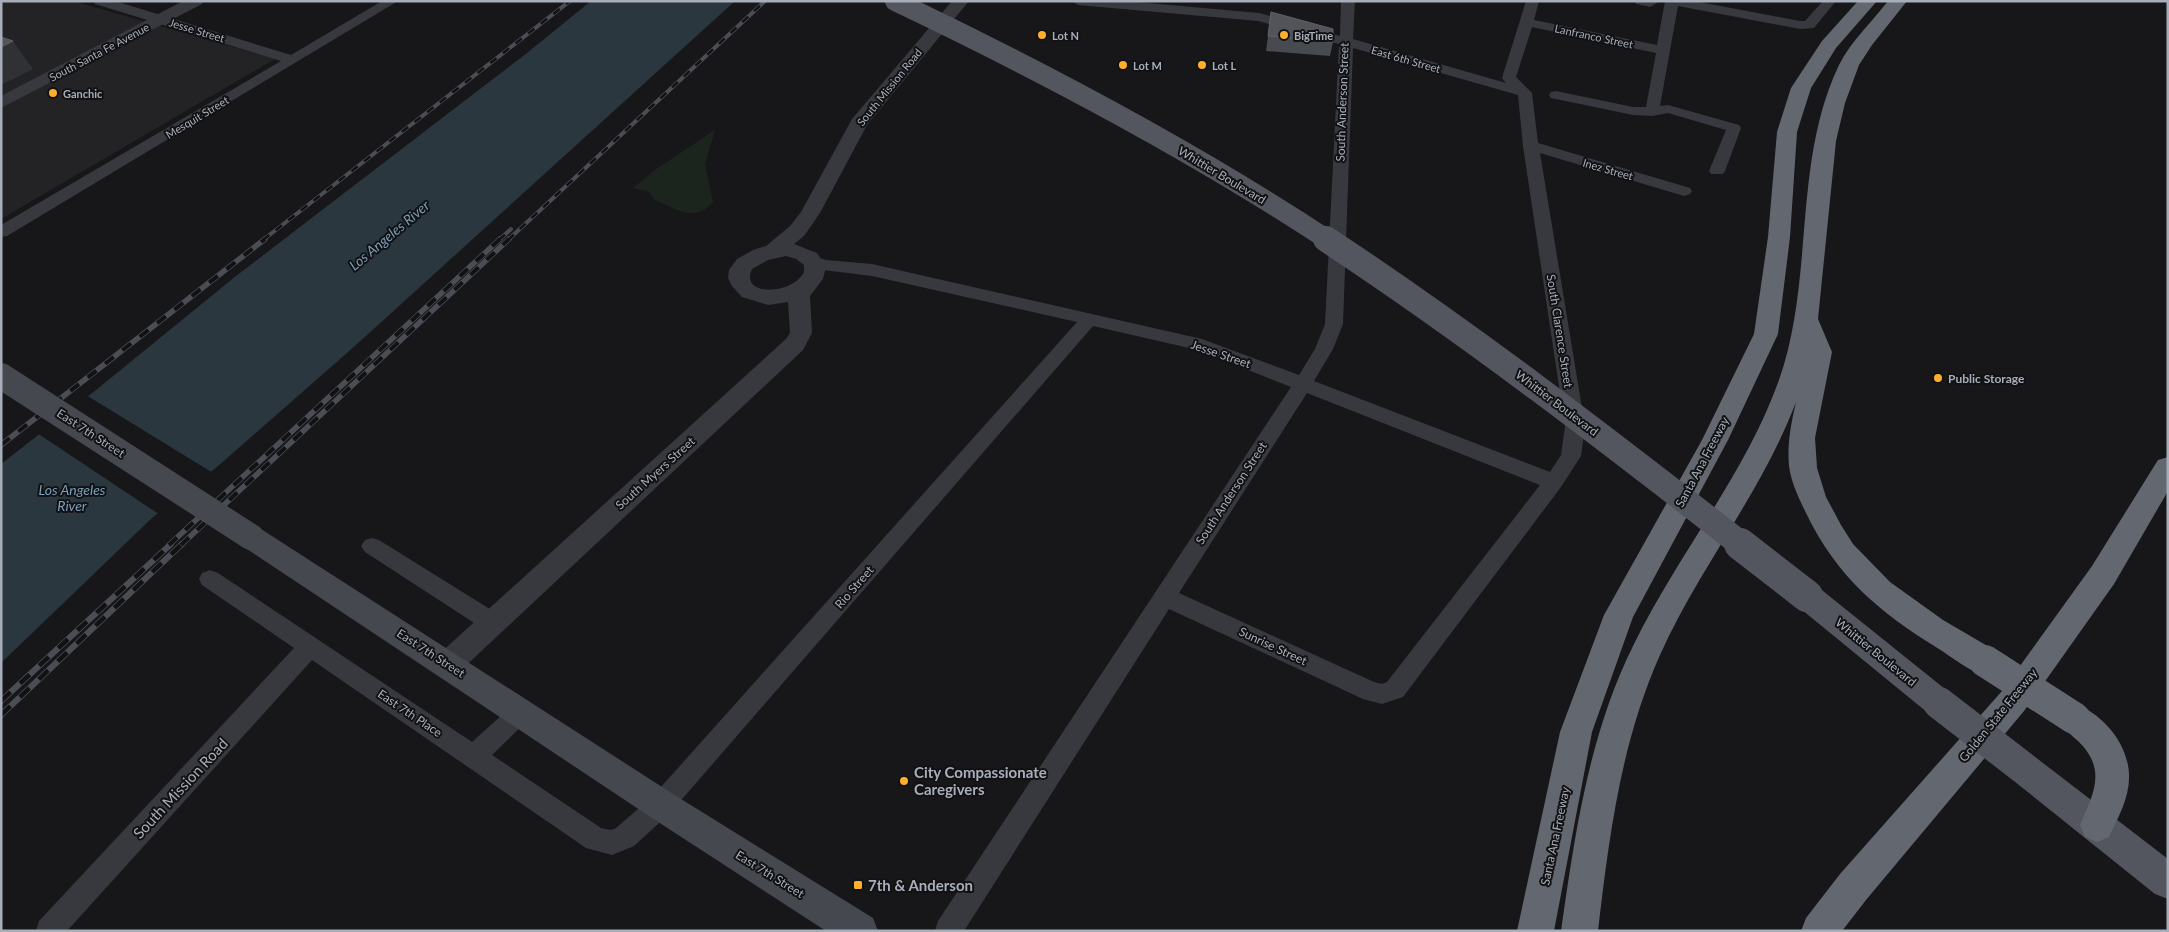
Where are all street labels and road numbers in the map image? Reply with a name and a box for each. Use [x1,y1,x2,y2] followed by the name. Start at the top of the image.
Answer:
[168,15,226,45] street label: Jesse Street
[47,20,151,84] street label: South Santa Fe Avenue
[1554,21,1634,51] street label: Lanfranco Street
[1332,41,1352,162] street label: South Anderson Street
[1370,43,1442,75] street label: East 6th Street
[854,46,924,128] street label: South Mission Road
[163,93,231,141] street label: Mesquit Street
[1175,143,1269,207] street label: Whittier Boulevard
[1581,156,1635,182] street label: Inez Street
[1544,273,1576,389] street label: South Clarence Street
[1189,337,1254,372] street label: Jesse Street
[1513,367,1601,439] street label: Whittier Boulevard
[54,405,128,461] street label: East 7th Street
[1672,414,1733,510] street label: Santa Ana Freeway
[612,433,698,513] street label: South Myers Street
[1192,438,1270,547] street label: South Anderson Street
[831,562,877,611] street label: Rio Street
[1833,615,1919,689] street label: Whittier Boulevard
[1237,624,1310,669] street label: Sunrise Street
[394,625,468,681] street label: East 7th Street
[1956,665,2041,765] street label: Golden State Freeway
[375,686,445,740] street label: East 7th Place
[129,734,231,842] street label: South Mission Road
[1537,785,1573,887] street label: Santa Ana Freeway
[733,847,808,901] street label: East 7th Street

